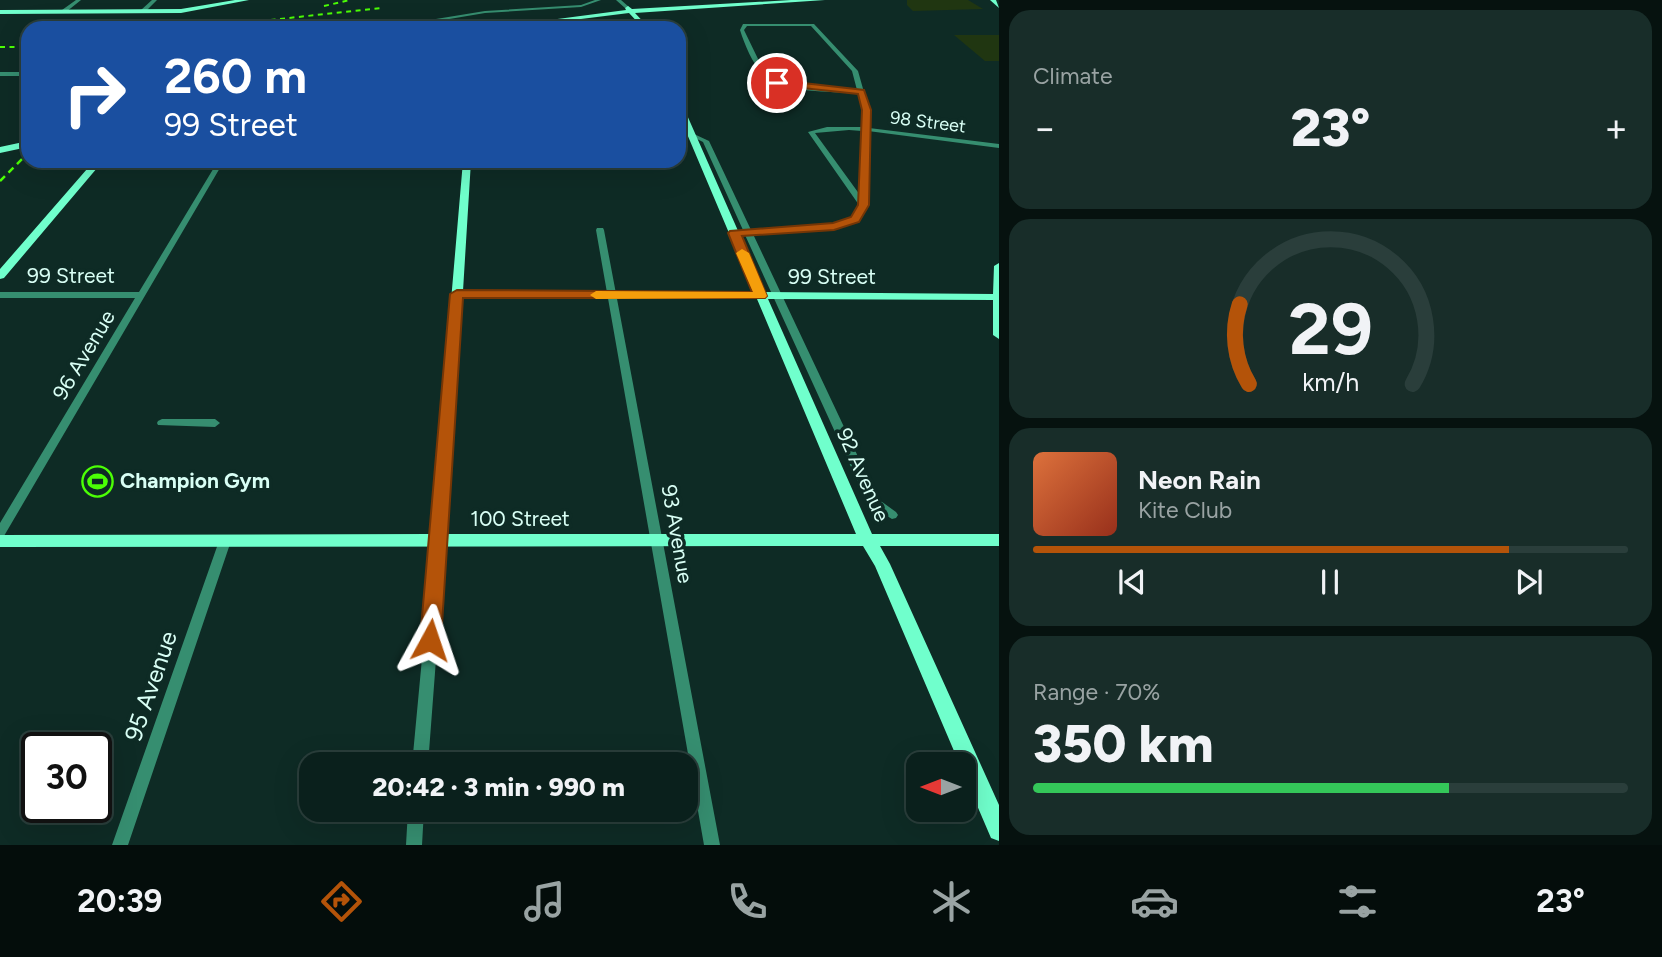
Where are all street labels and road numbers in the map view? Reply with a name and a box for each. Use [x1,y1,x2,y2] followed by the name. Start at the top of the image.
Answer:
[889,106,967,138] street label: 98 Street
[27,263,115,288] street label: 99 Street
[788,264,876,289] street label: 99 Street
[47,305,120,404] street label: 96 Avenue
[832,424,895,525] street label: 92 Avenue
[657,483,698,585] street label: 93 Avenue
[470,506,570,531] street label: 100 Street
[118,627,183,745] street label: 95 Avenue

